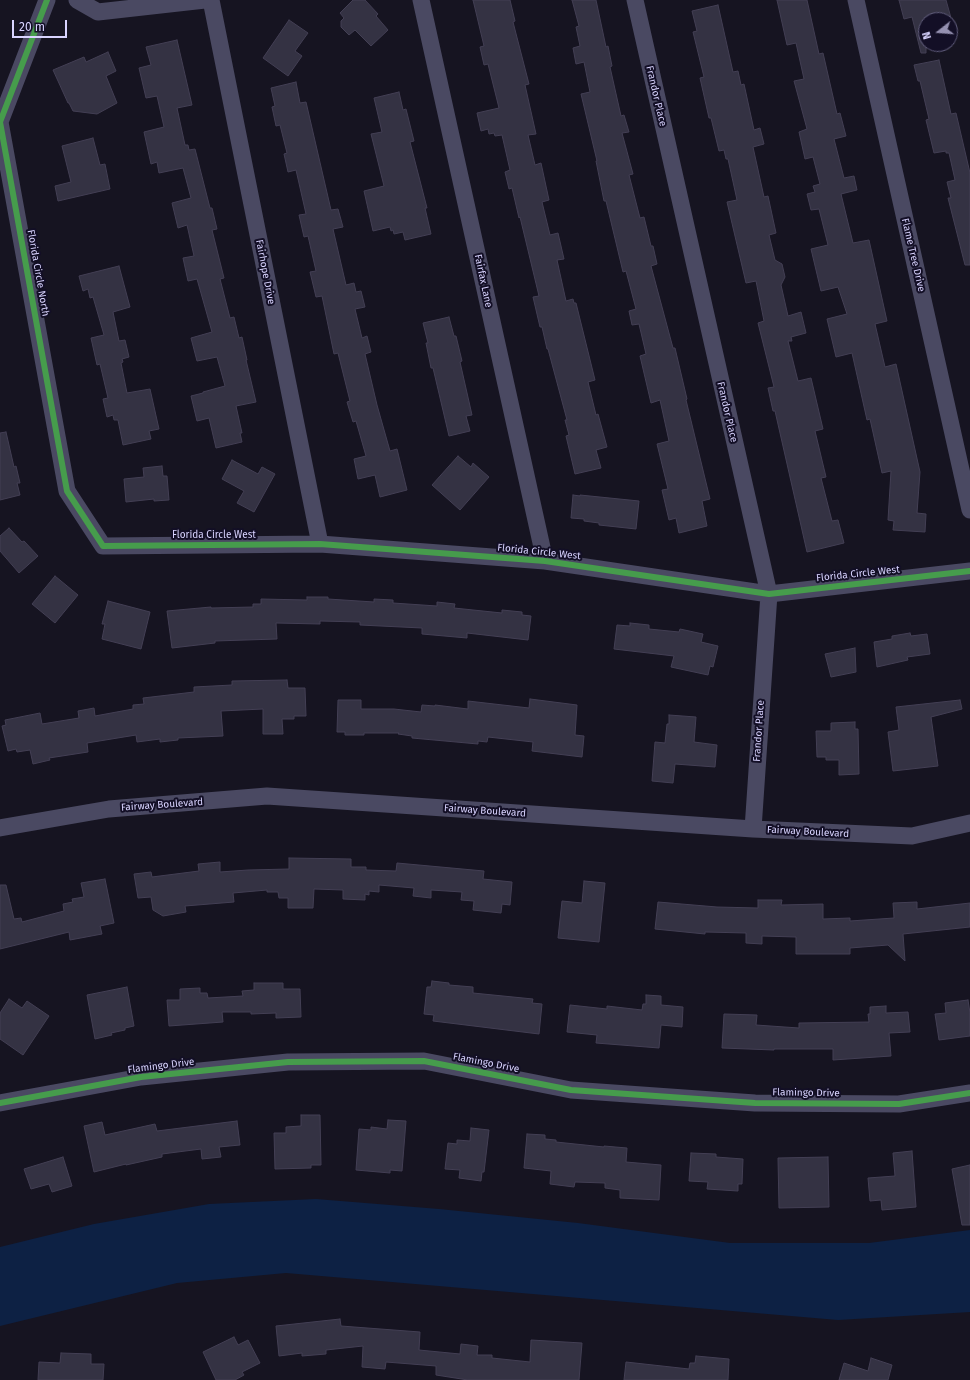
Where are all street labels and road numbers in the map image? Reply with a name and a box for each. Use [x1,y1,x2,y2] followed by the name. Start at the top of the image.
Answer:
[643,65,669,127] street label: Frandor Place
[899,217,927,293] street label: Flame Tree Drive
[24,229,52,317] street label: Florida Circle North
[253,239,277,305] street label: Fairhope Drive
[472,253,494,309] street label: Fairfax Lane
[714,381,740,443] street label: Frandor Place
[172,529,256,541] street label: Florida Circle West
[497,542,581,562] street label: Florida Circle West
[816,564,900,584] street label: Florida Circle West
[751,700,767,762] street label: Frandor Place
[121,796,203,814] street label: Fairway Boulevard
[444,802,526,820] street label: Fairway Boulevard
[767,824,849,840] street label: Fairway Boulevard
[452,1051,520,1075] street label: Flamingo Drive
[127,1056,195,1076] street label: Flamingo Drive
[772,1086,840,1100] street label: Flamingo Drive

